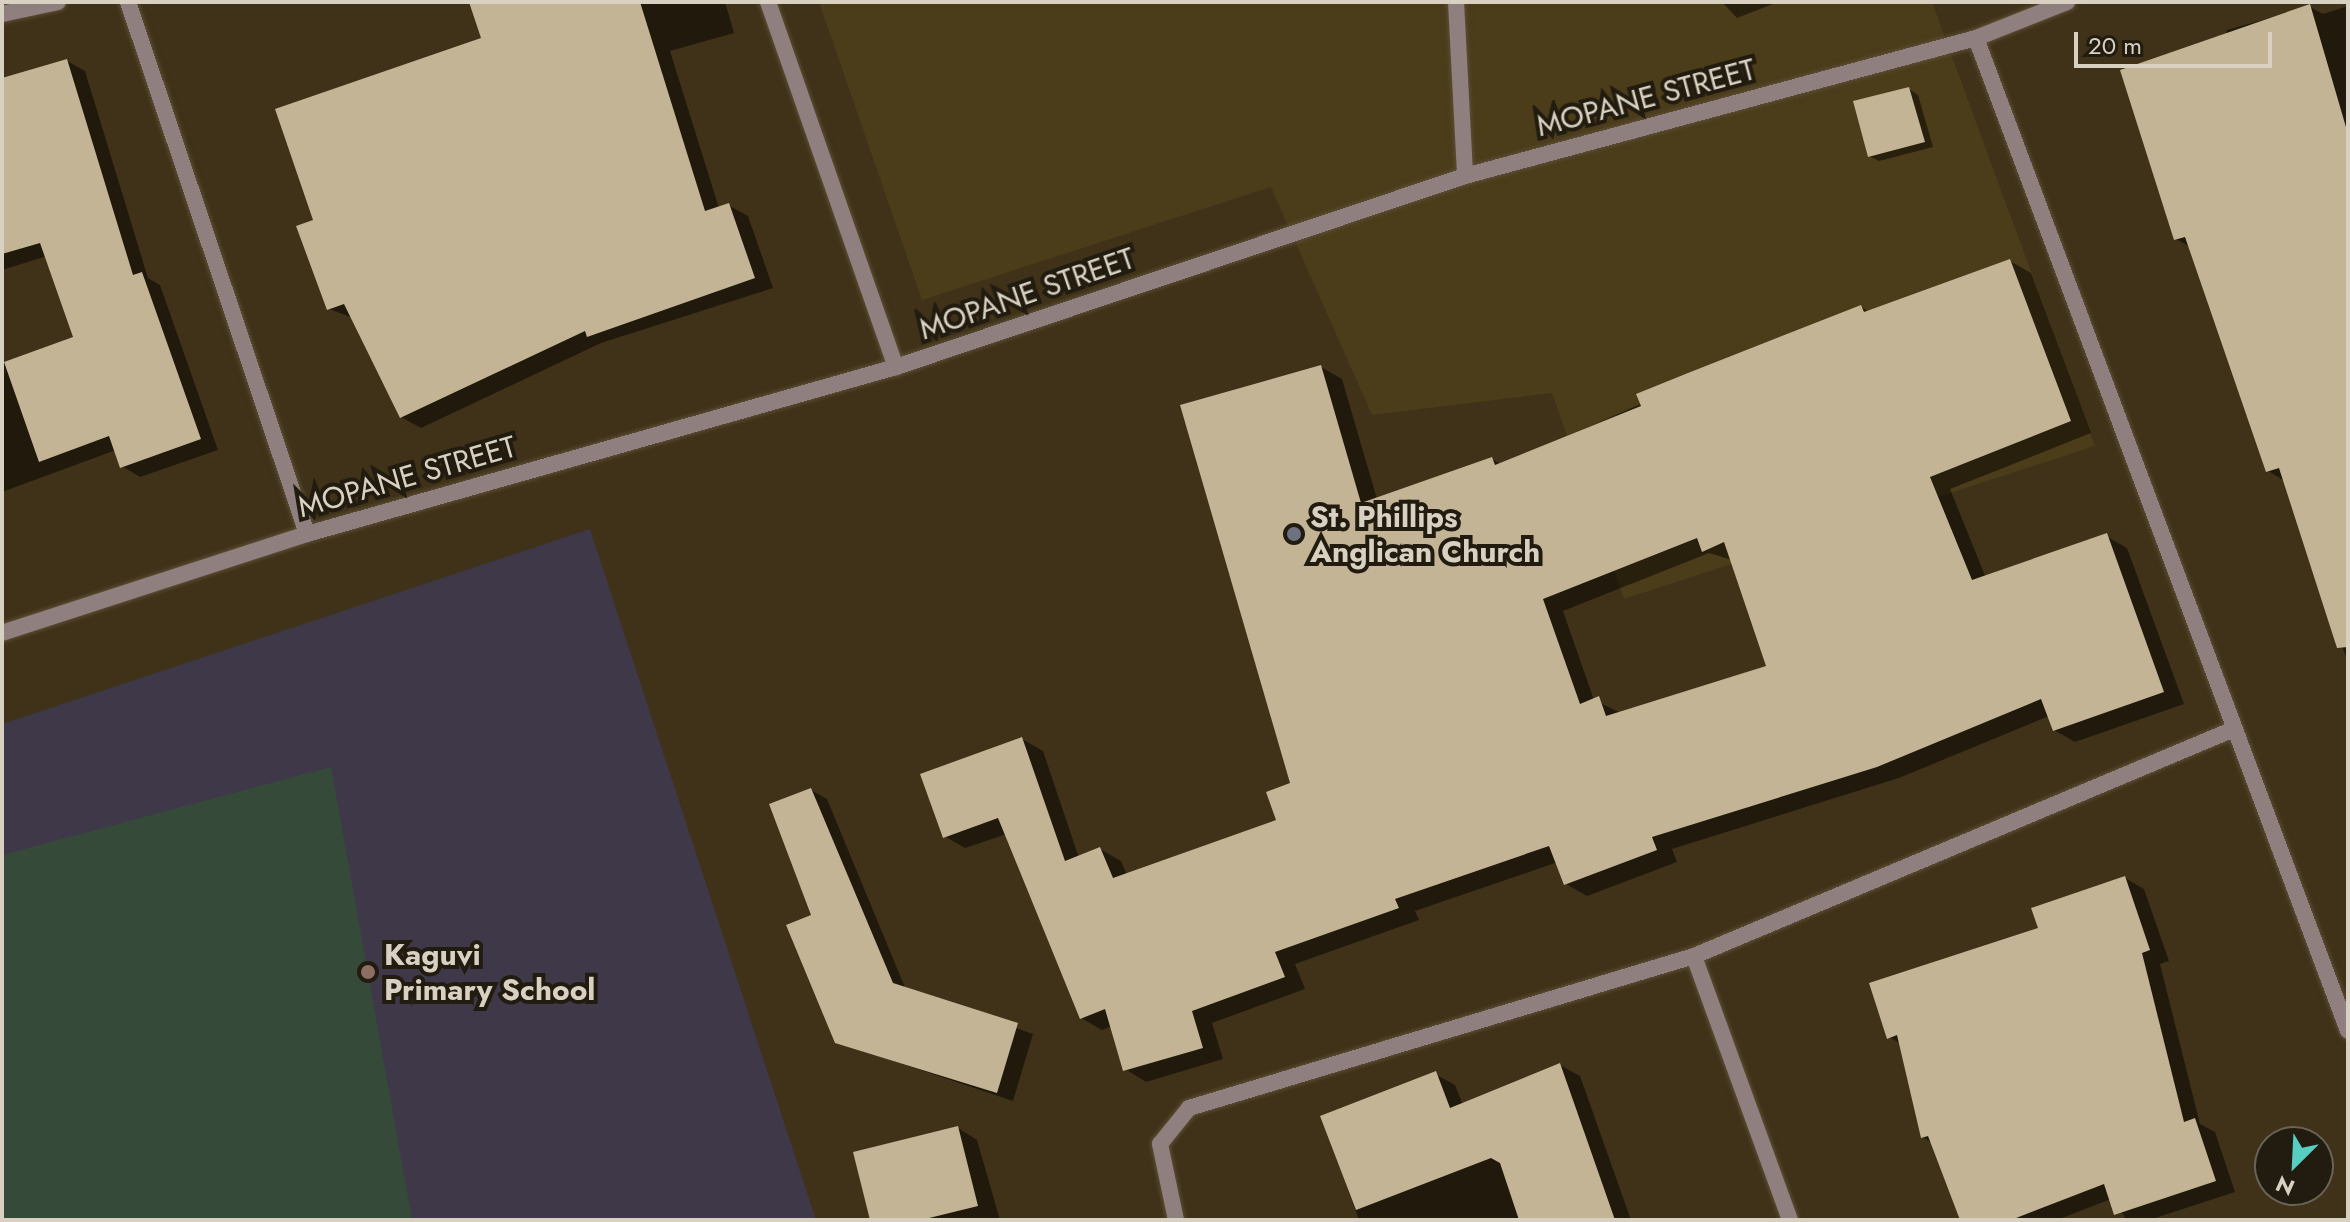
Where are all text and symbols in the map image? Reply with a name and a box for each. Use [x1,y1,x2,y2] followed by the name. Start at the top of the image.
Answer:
[2078,16,2276,66] scale bar
[2088,28,2142,63] text: 20 m
[1533,51,1759,145] street label: MOPANE STREET
[915,240,1139,348] street label: MOPANE STREET
[294,429,520,525] street label: MOPANE STREET
[1310,499,1540,570] place label: St. Phillips Anglican Church
[1285,525,1303,543] marker: St. Phillips Anglican Church
[384,937,595,1008] place label: Kaguvi Primary School
[359,963,377,981] marker: Kaguvi Primary School
[2254,1126,2334,1206] north arrow
[2271,1168,2300,1204] text: N

